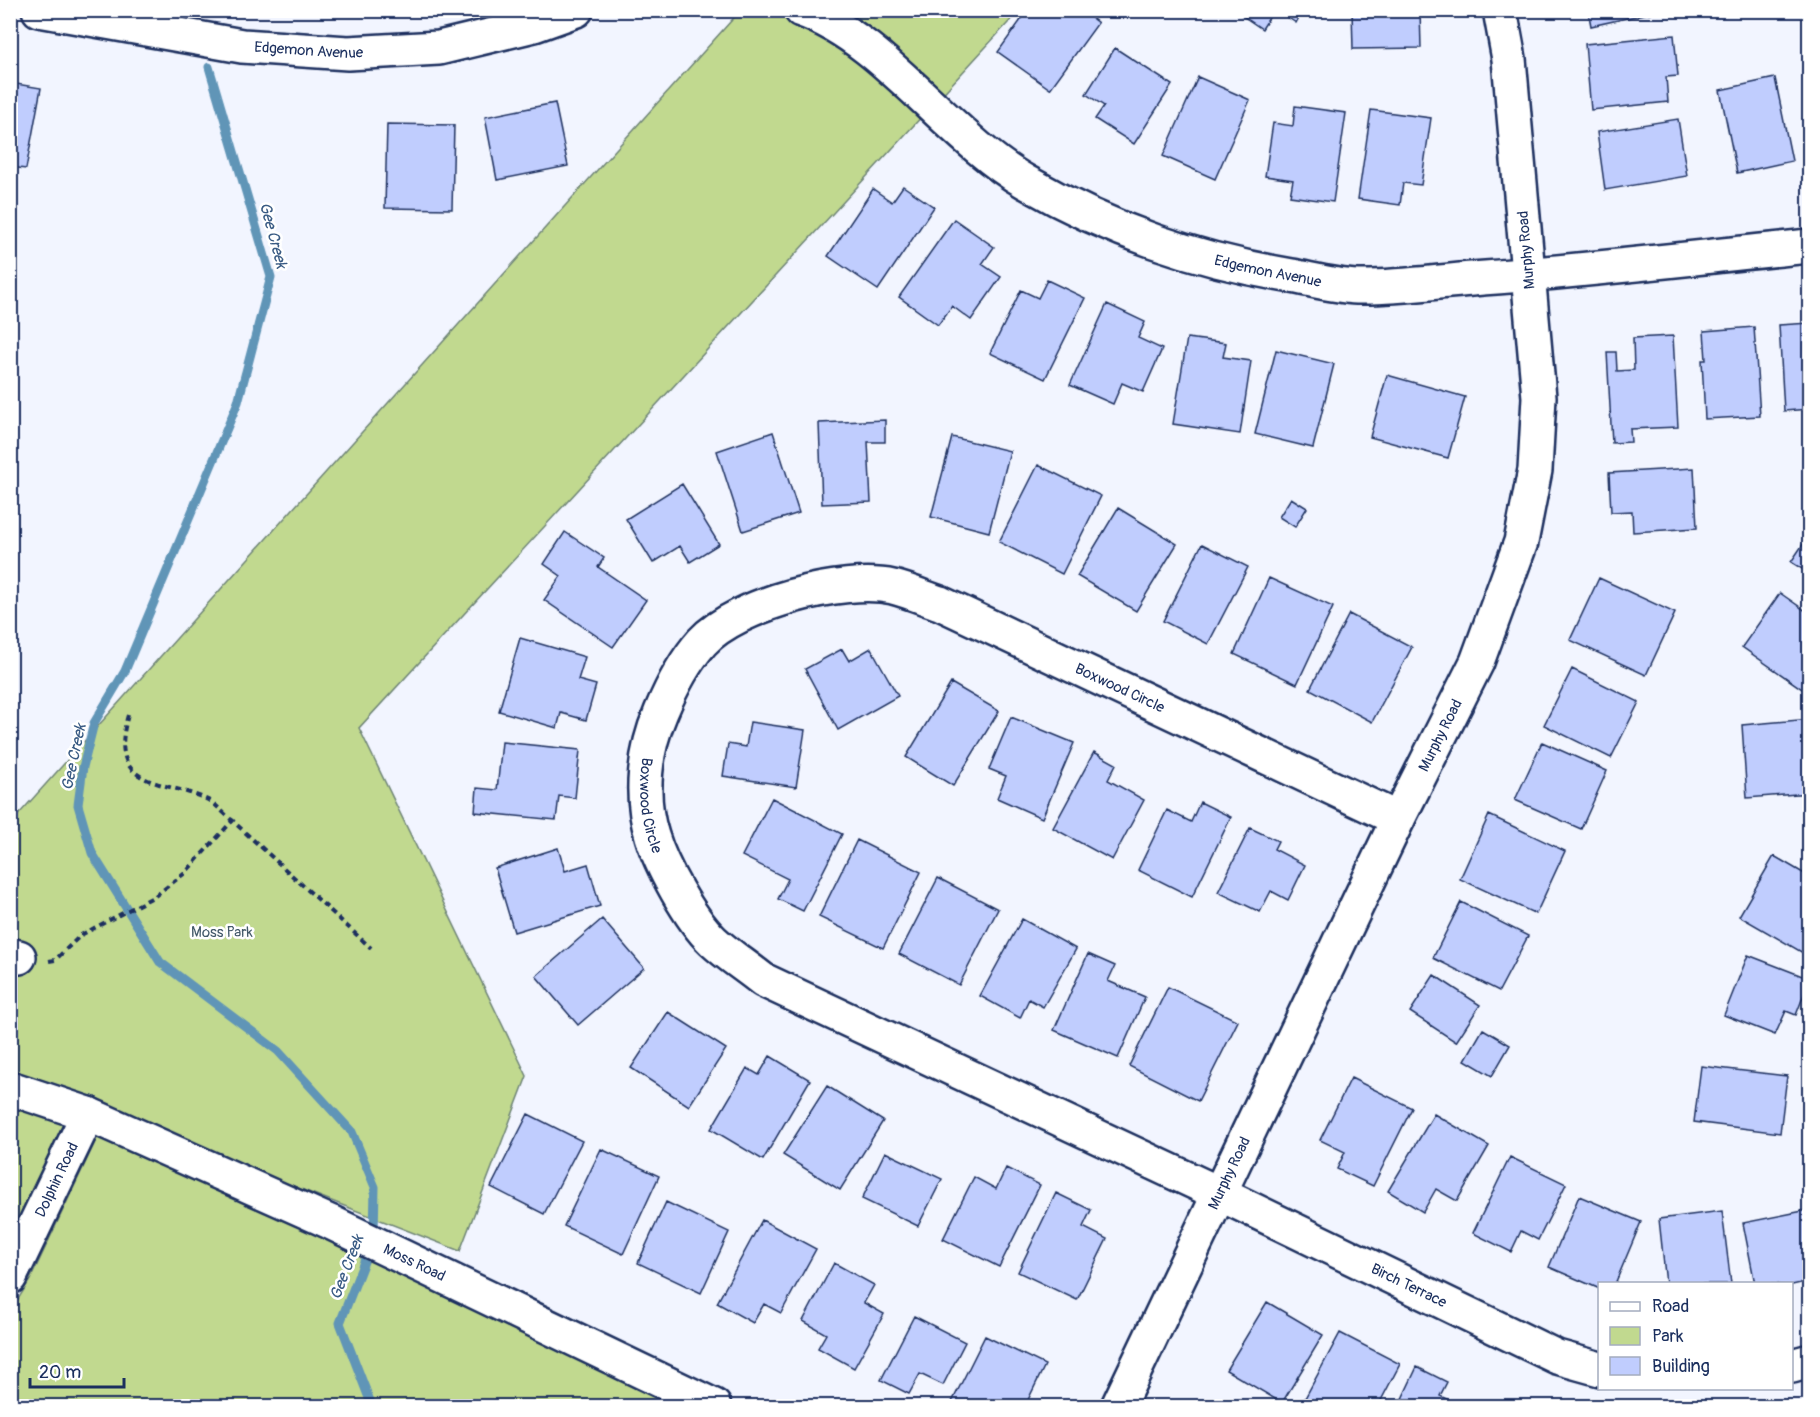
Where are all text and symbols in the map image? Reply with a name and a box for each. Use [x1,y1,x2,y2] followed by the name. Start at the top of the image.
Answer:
[254,38,364,63] street label: Edgemon Avenue
[255,200,292,272] water label: Gee Creek
[1514,210,1539,290] street label: Murphy Road
[1212,251,1324,292] street label: Edgemon Avenue
[1072,659,1168,718] street label: Boxwood Circle
[1414,696,1467,775] street label: Murphy Road
[57,721,91,792] water label: Gee Creek
[635,756,667,857] street label: Boxwood Circle
[191,923,254,942] park label: Moss Park
[1204,1134,1255,1213] street label: Murphy Road
[31,1139,83,1220] street label: Dolphin Road
[325,1231,369,1302] water label: Gee Creek
[380,1240,449,1286] street label: Moss Road
[1368,1259,1450,1313] street label: Birch Terrace
[1598,1282,1793,1390] legend
[1652,1295,1689,1318] text: Road
[1652,1325,1684,1348] text: Park
[30,1351,124,1389] scale bar
[1652,1355,1710,1378] text: Building
[39,1361,81,1384] text: 20 m

